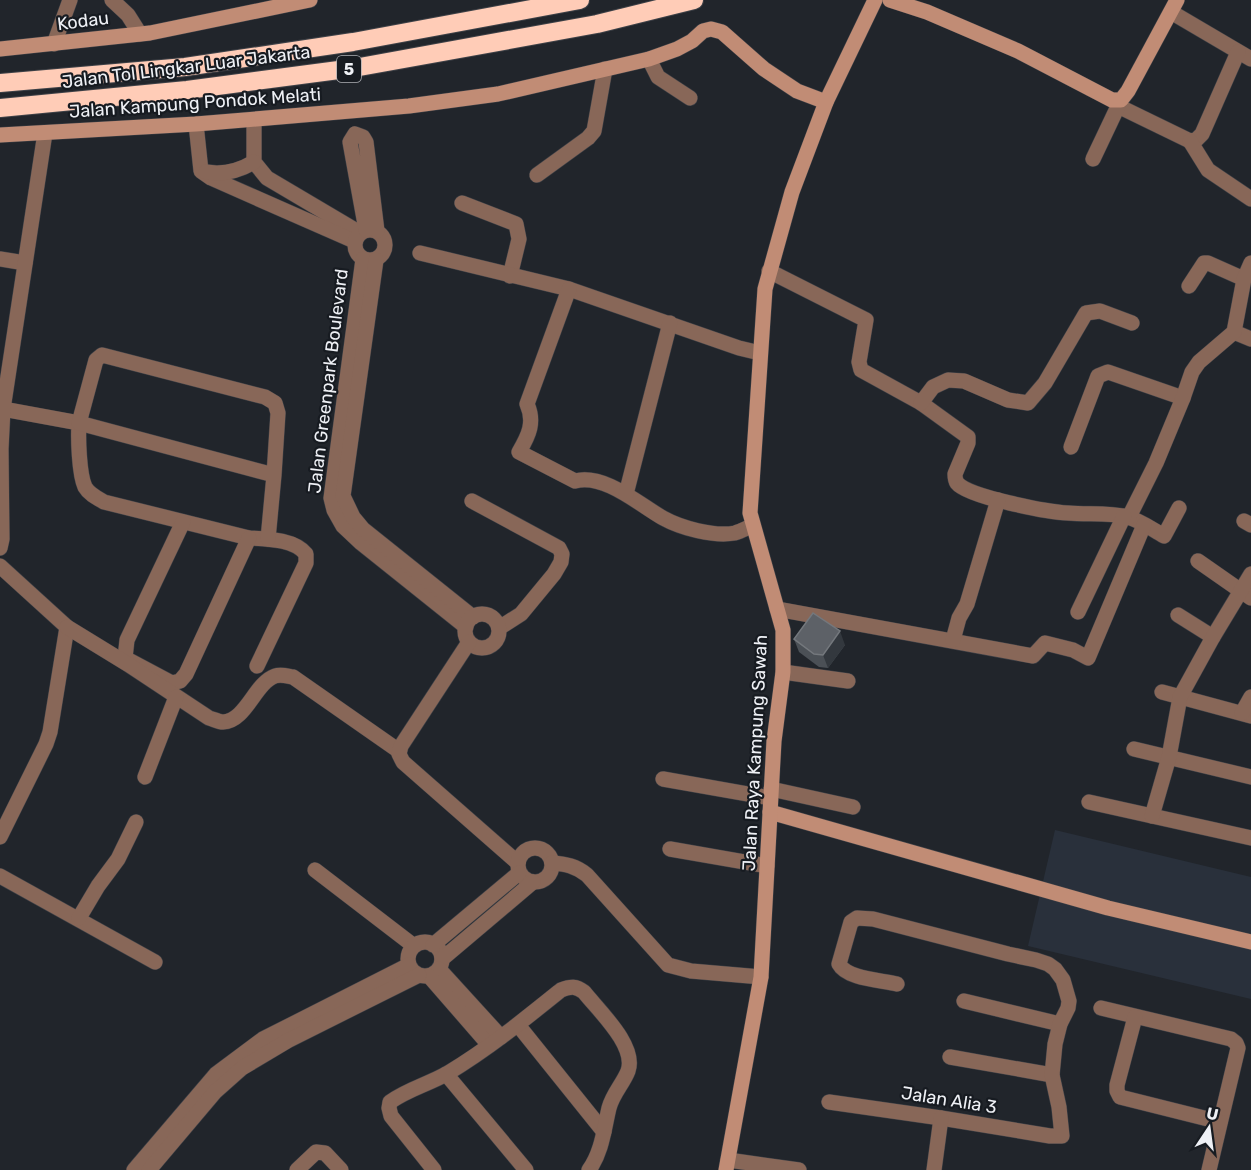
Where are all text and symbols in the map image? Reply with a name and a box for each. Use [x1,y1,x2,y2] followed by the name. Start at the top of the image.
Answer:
[56,7,110,35] street label: Kodau
[61,41,311,93] street label: Jalan Tol Lingkar Luar Jakarta
[337,56,361,82] road number: 5
[68,83,322,123] street label: Jalan Kampung Pondok Melati
[303,267,353,495] street label: Jalan Greenpark Boulevard
[738,634,772,872] street label: Jalan Raya Kampung Sawah
[900,1082,998,1118] street label: Jalan Alia 3
[1179,1098,1239,1158] north arrow
[1204,1103,1220,1124] text: U

